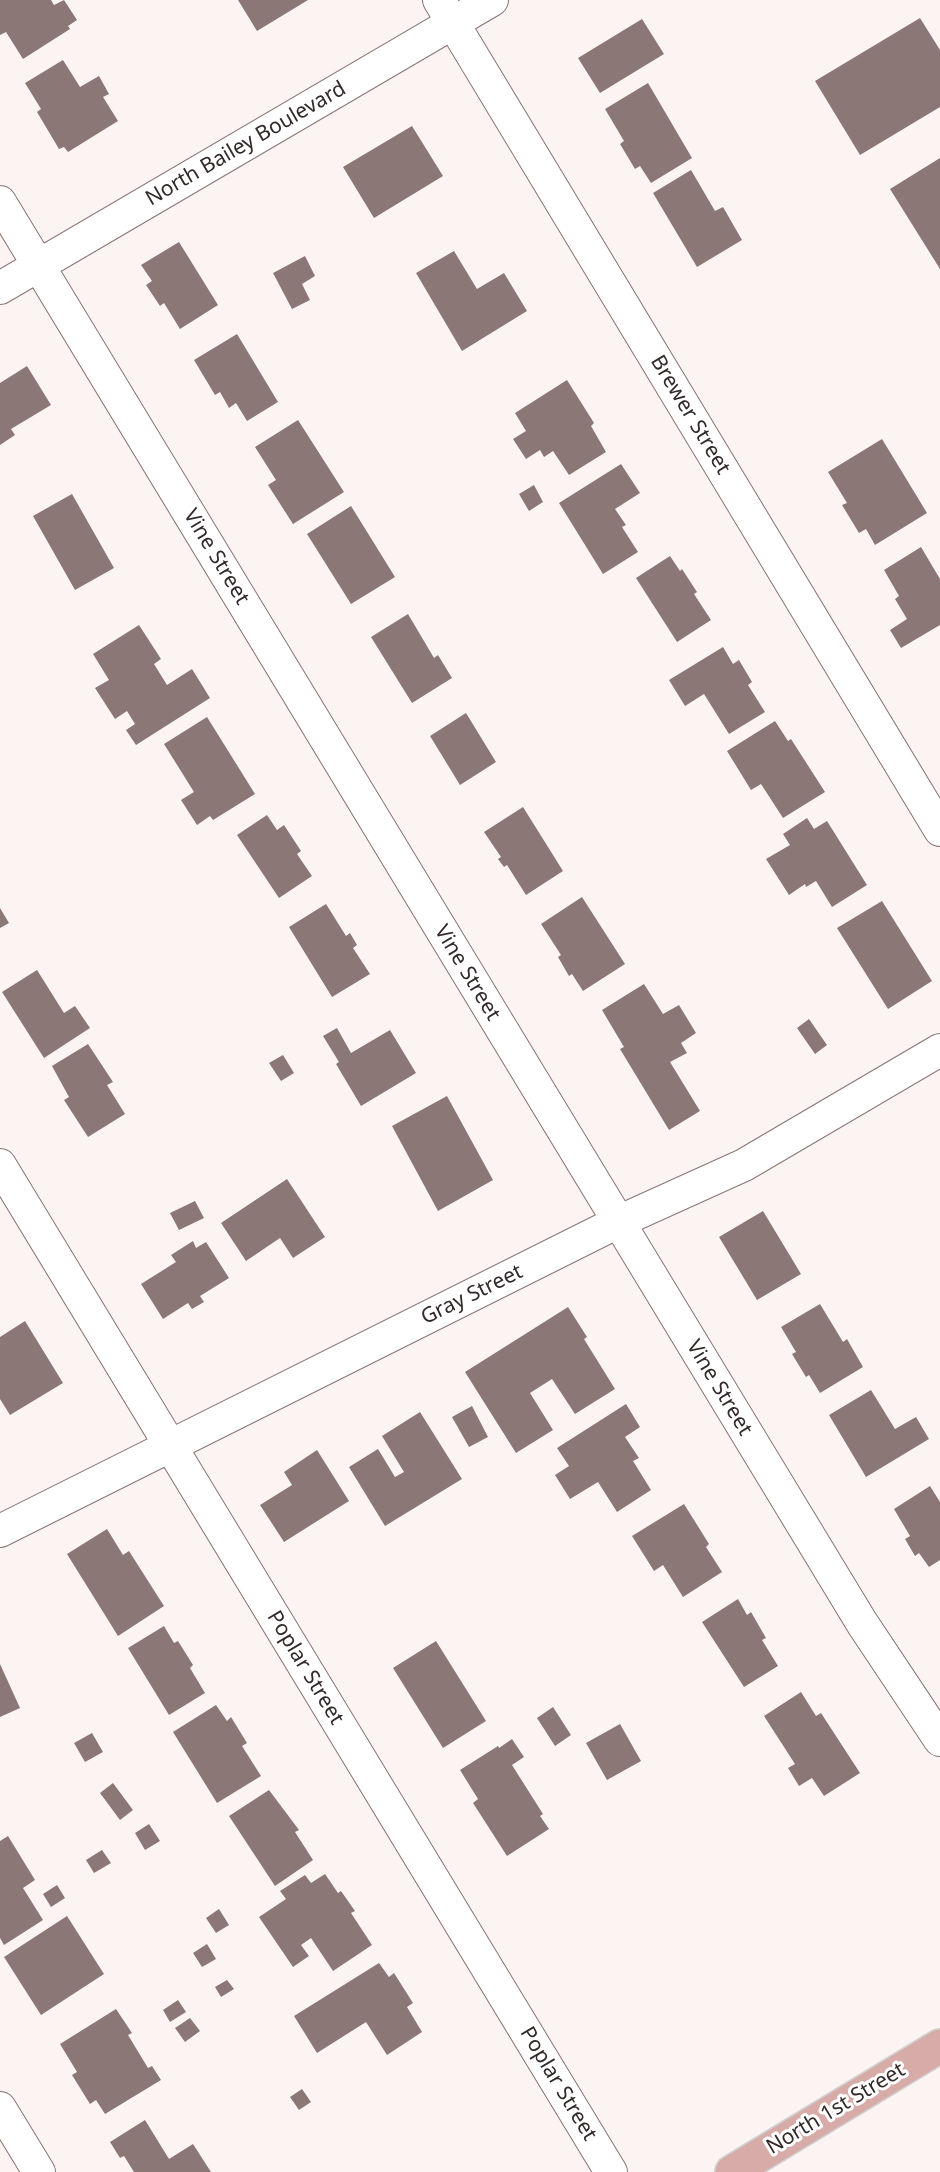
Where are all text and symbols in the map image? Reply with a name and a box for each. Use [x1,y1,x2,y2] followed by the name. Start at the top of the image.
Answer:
[141,76,351,212] street label: North Bailey Boulevard
[645,351,735,479] street label: Brewer Street
[178,505,254,609] street label: Vine Street
[429,921,505,1025] street label: Vine Street
[417,1260,527,1330] street label: Gray Street
[681,1336,757,1440] street label: Vine Street
[261,1607,349,1729] street label: Poplar Street
[514,2023,602,2145] street label: Poplar Street
[762,2058,910,2160] street label: North 1st Street

